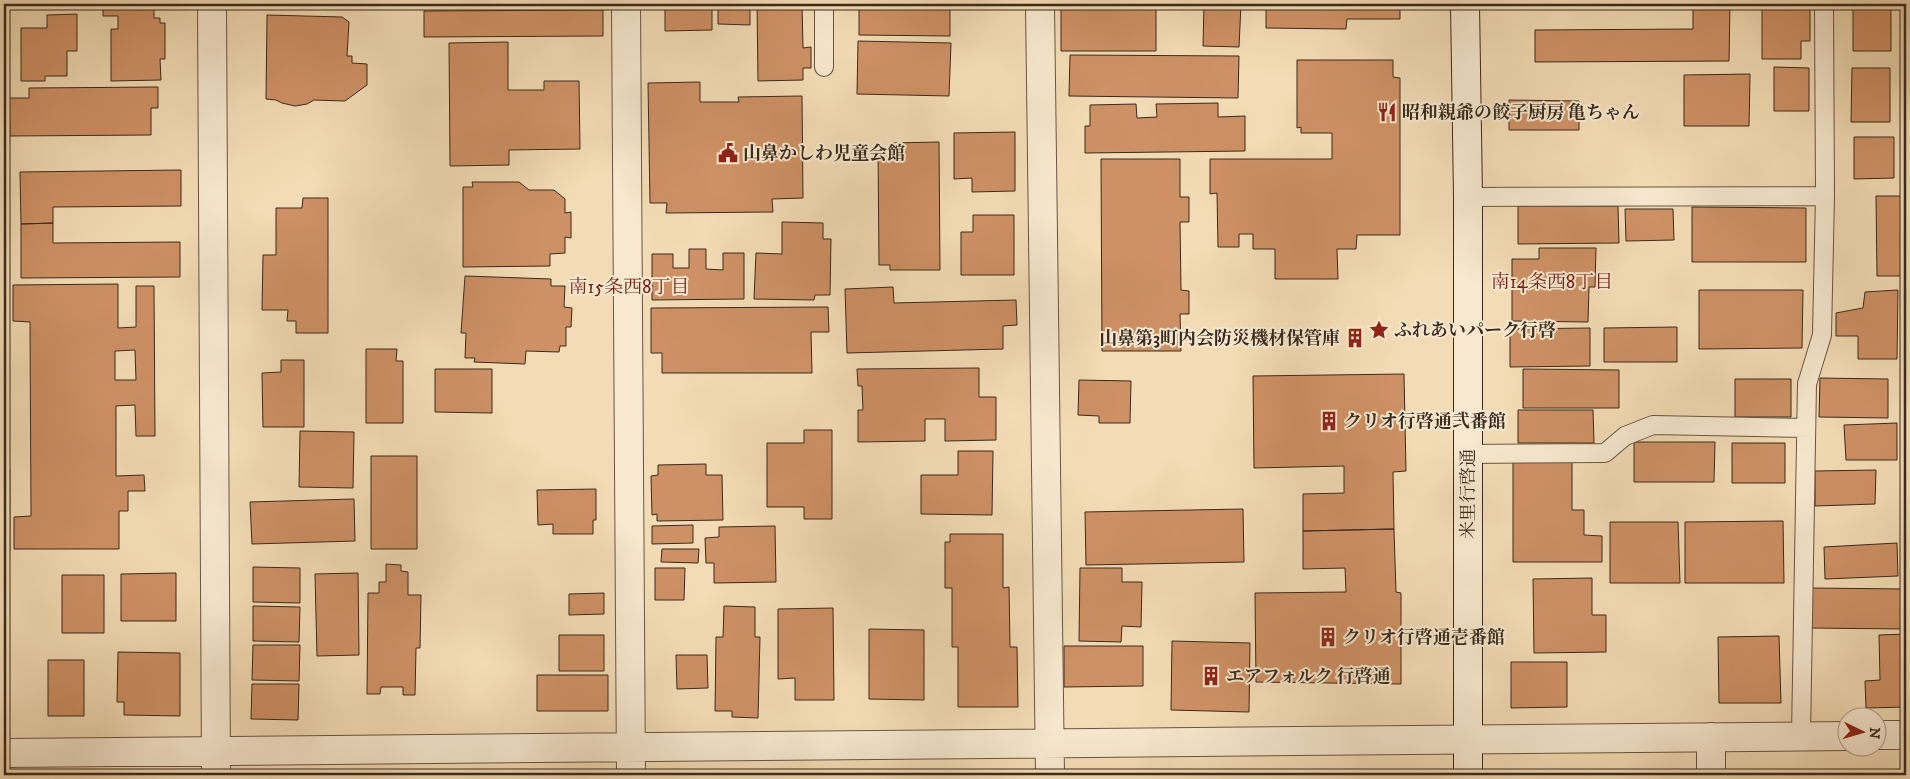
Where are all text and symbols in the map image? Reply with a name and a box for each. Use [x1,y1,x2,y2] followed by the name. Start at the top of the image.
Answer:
[1376,101,1398,123] restaurant icon: 昭和親爺の餃子厨房 亀ちゃん
[1402,102,1640,124] place label: 昭和親爺の餃子厨房 亀ちゃん
[717,142,739,164] public building icon: 山鼻かしわ児童会館
[743,143,905,165] place label: 山鼻かしわ児童会館
[1491,271,1613,294] district label: 南14条西8丁目
[569,276,689,299] district label: 南15条西8丁目
[1368,319,1390,341] place icon: ふれあいパーク行啓
[1394,320,1556,342] place label: ふれあいパーク行啓
[1344,327,1366,349] building icon: 山鼻第3町内会防災機材保管庫
[1099,328,1340,350] place label: 山鼻第3町内会防災機材保管庫
[1318,410,1340,432] building icon: クリオ行啓通弐番館
[1344,411,1506,433] place label: クリオ行啓通弐番館
[1458,449,1480,539] street label: 米里行啓通
[1317,626,1339,648] building icon: クリオ行啓通壱番館
[1343,627,1505,649] place label: クリオ行啓通壱番館
[1200,665,1222,687] building icon: エアフォルク 行啓通
[1226,666,1391,688] place label: エアフォルク 行啓通
[1838,706,1888,756] north arrow
[1864,727,1883,740] text: N

